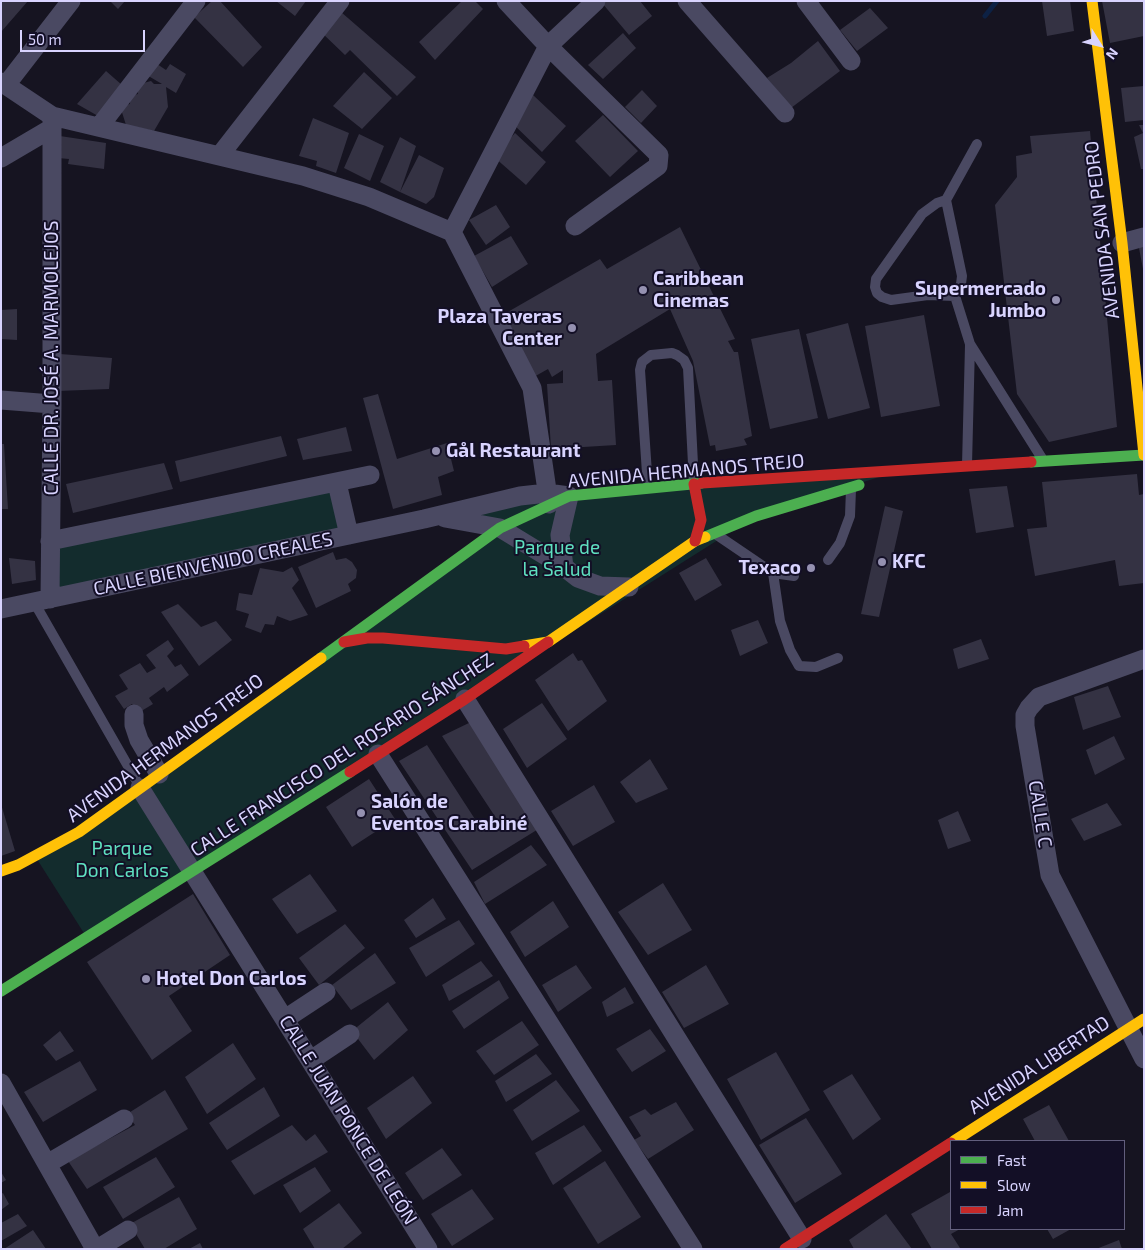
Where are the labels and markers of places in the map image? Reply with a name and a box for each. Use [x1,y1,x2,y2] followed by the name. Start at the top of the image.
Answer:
[653,268,744,312] place label: Caribbean Cinemas
[915,278,1046,322] place label: Supermercado Jumbo
[637,284,649,296] marker: Caribbean Cinemas
[1050,294,1062,306] marker: Supermercado Jumbo
[437,306,562,350] place label: Plaza Taveras Center
[566,322,578,334] marker: Plaza Taveras Center
[446,440,580,462] place label: Gål Restaurant
[430,445,442,457] marker: Gål Restaurant
[892,551,926,573] place label: KFC
[876,556,888,568] marker: KFC
[738,557,801,579] place label: Texaco
[805,562,817,574] marker: Texaco
[371,791,527,835] place label: Salón de Eventos Carabiné
[355,807,367,819] marker: Salón de Eventos Carabiné
[156,968,306,990] place label: Hotel Don Carlos
[140,973,152,985] marker: Hotel Don Carlos

